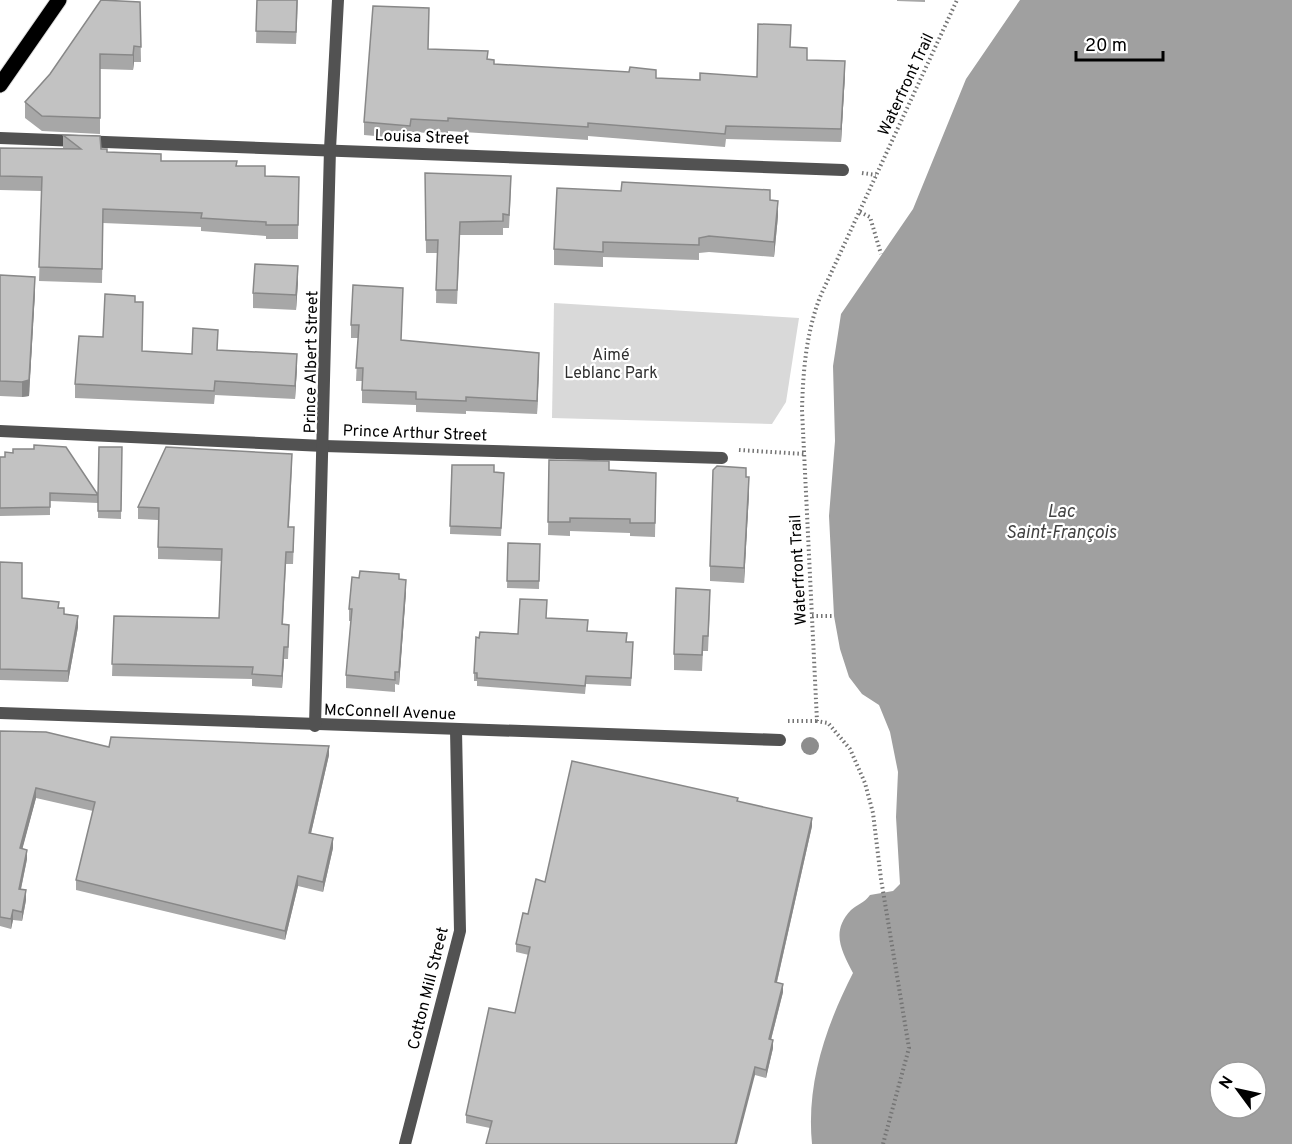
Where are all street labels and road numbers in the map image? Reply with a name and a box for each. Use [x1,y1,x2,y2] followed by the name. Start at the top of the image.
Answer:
[874,30,939,139] street label: Waterfront Trail
[374,126,470,150] street label: Louisa Street
[301,290,323,434] street label: Prince Albert Street
[342,421,488,447] street label: Prince Arthur Street
[786,514,812,626] street label: Waterfront Trail
[324,701,456,725] street label: McConnell Avenue
[404,925,454,1052] street label: Cotton Mill Street

